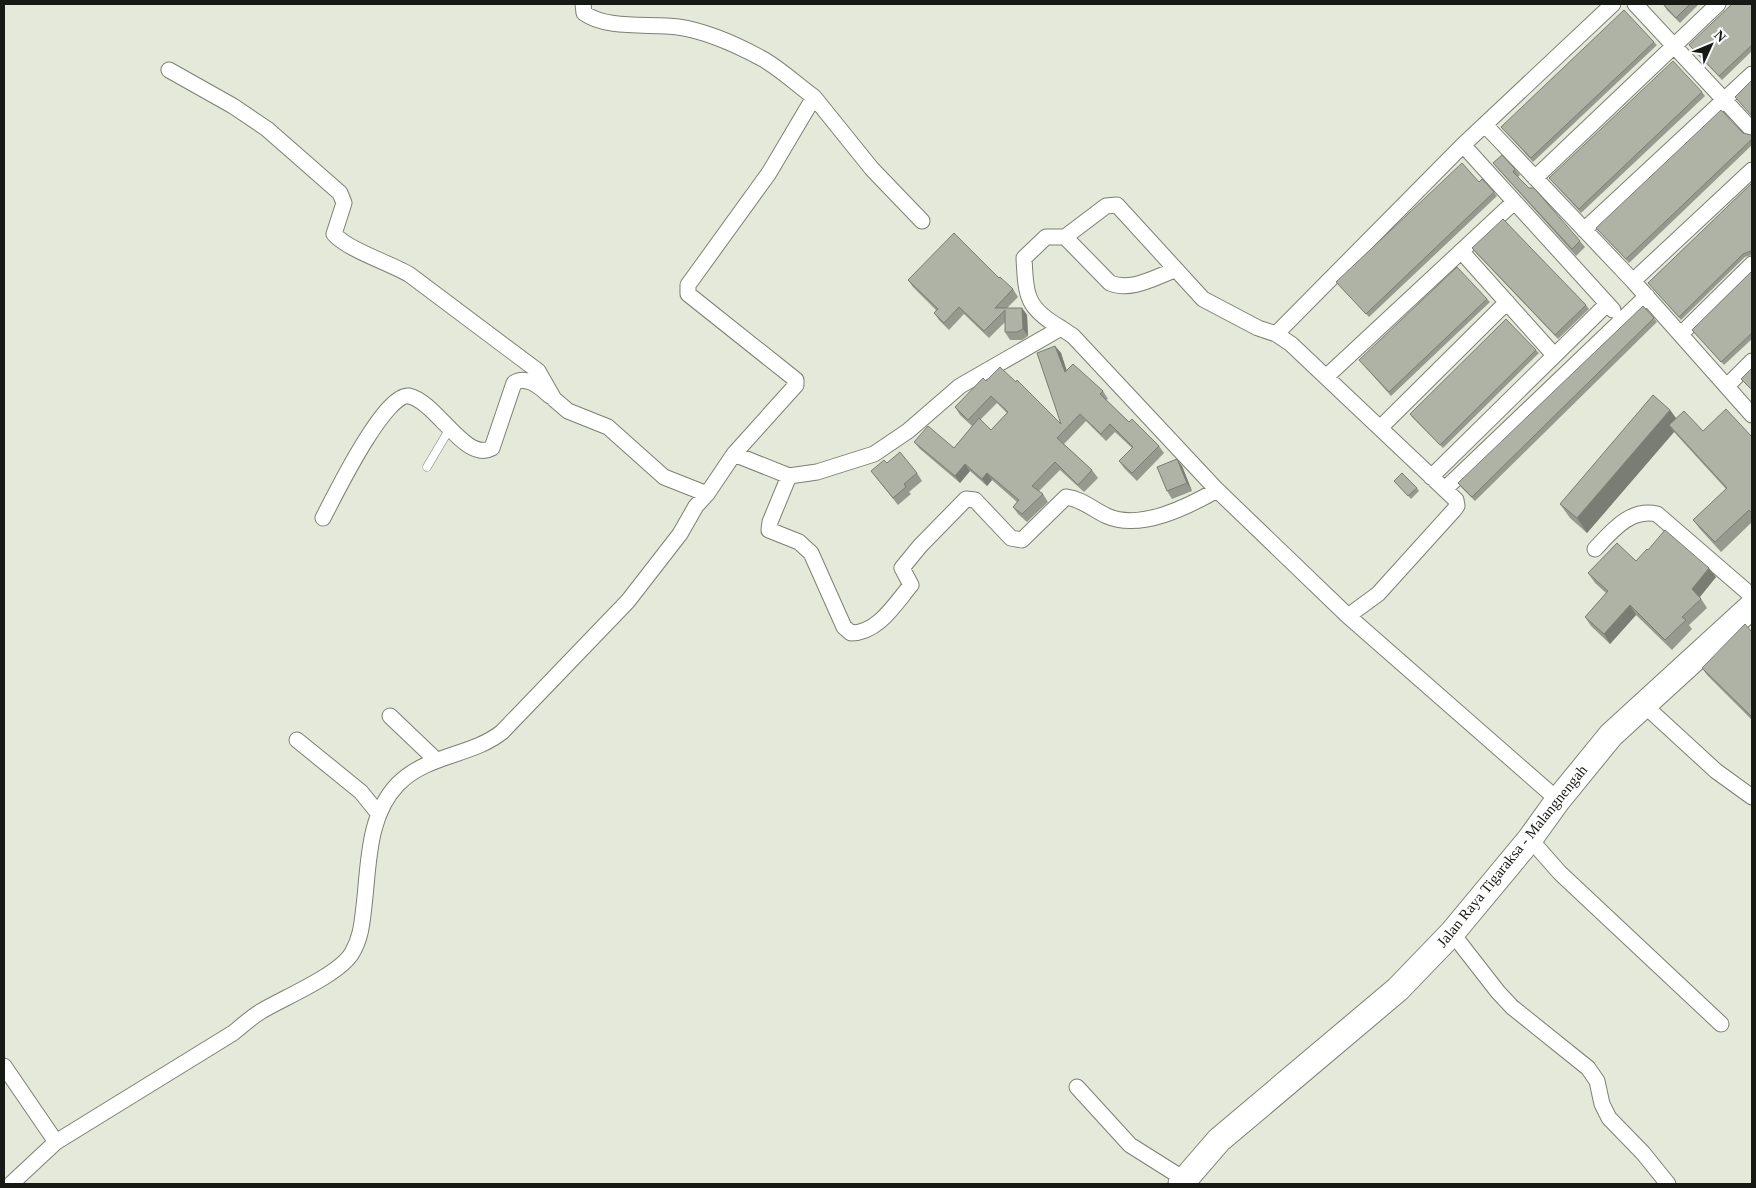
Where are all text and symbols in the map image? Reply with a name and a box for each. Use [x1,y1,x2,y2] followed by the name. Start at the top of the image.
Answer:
[1686,20,1736,70] north arrow
[1711,27,1729,45] text: N
[1434,762,1591,950] street label: Jalan Raya Tigaraksa - Malangnengah

